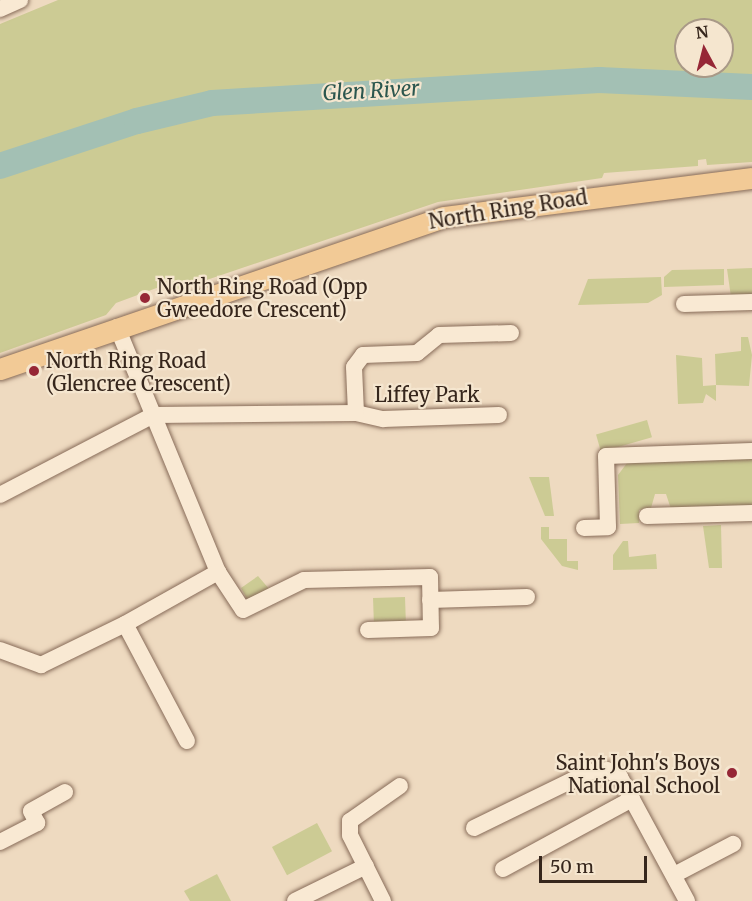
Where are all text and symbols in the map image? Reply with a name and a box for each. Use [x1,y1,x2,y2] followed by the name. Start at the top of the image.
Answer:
[674,18,734,78] north arrow
[695,21,710,43] text: N
[322,76,420,106] water label: Glen River
[427,185,589,233] street label: North Ring Road
[157,274,368,321] place label: North Ring Road (Opp Gweedore Crescent)
[138,291,152,305] marker: North Ring Road (Opp Gweedore Crescent)
[46,348,231,395] place label: North Ring Road (Glencree Crescent)
[27,364,41,378] marker: North Ring Road (Glencree Crescent)
[374,382,480,406] street label: Liffey Park
[555,750,720,797] place label: Saint John's Boys National School
[725,766,739,780] marker: Saint John's Boys National School
[542,844,650,882] scale bar
[550,855,594,878] text: 50 m

